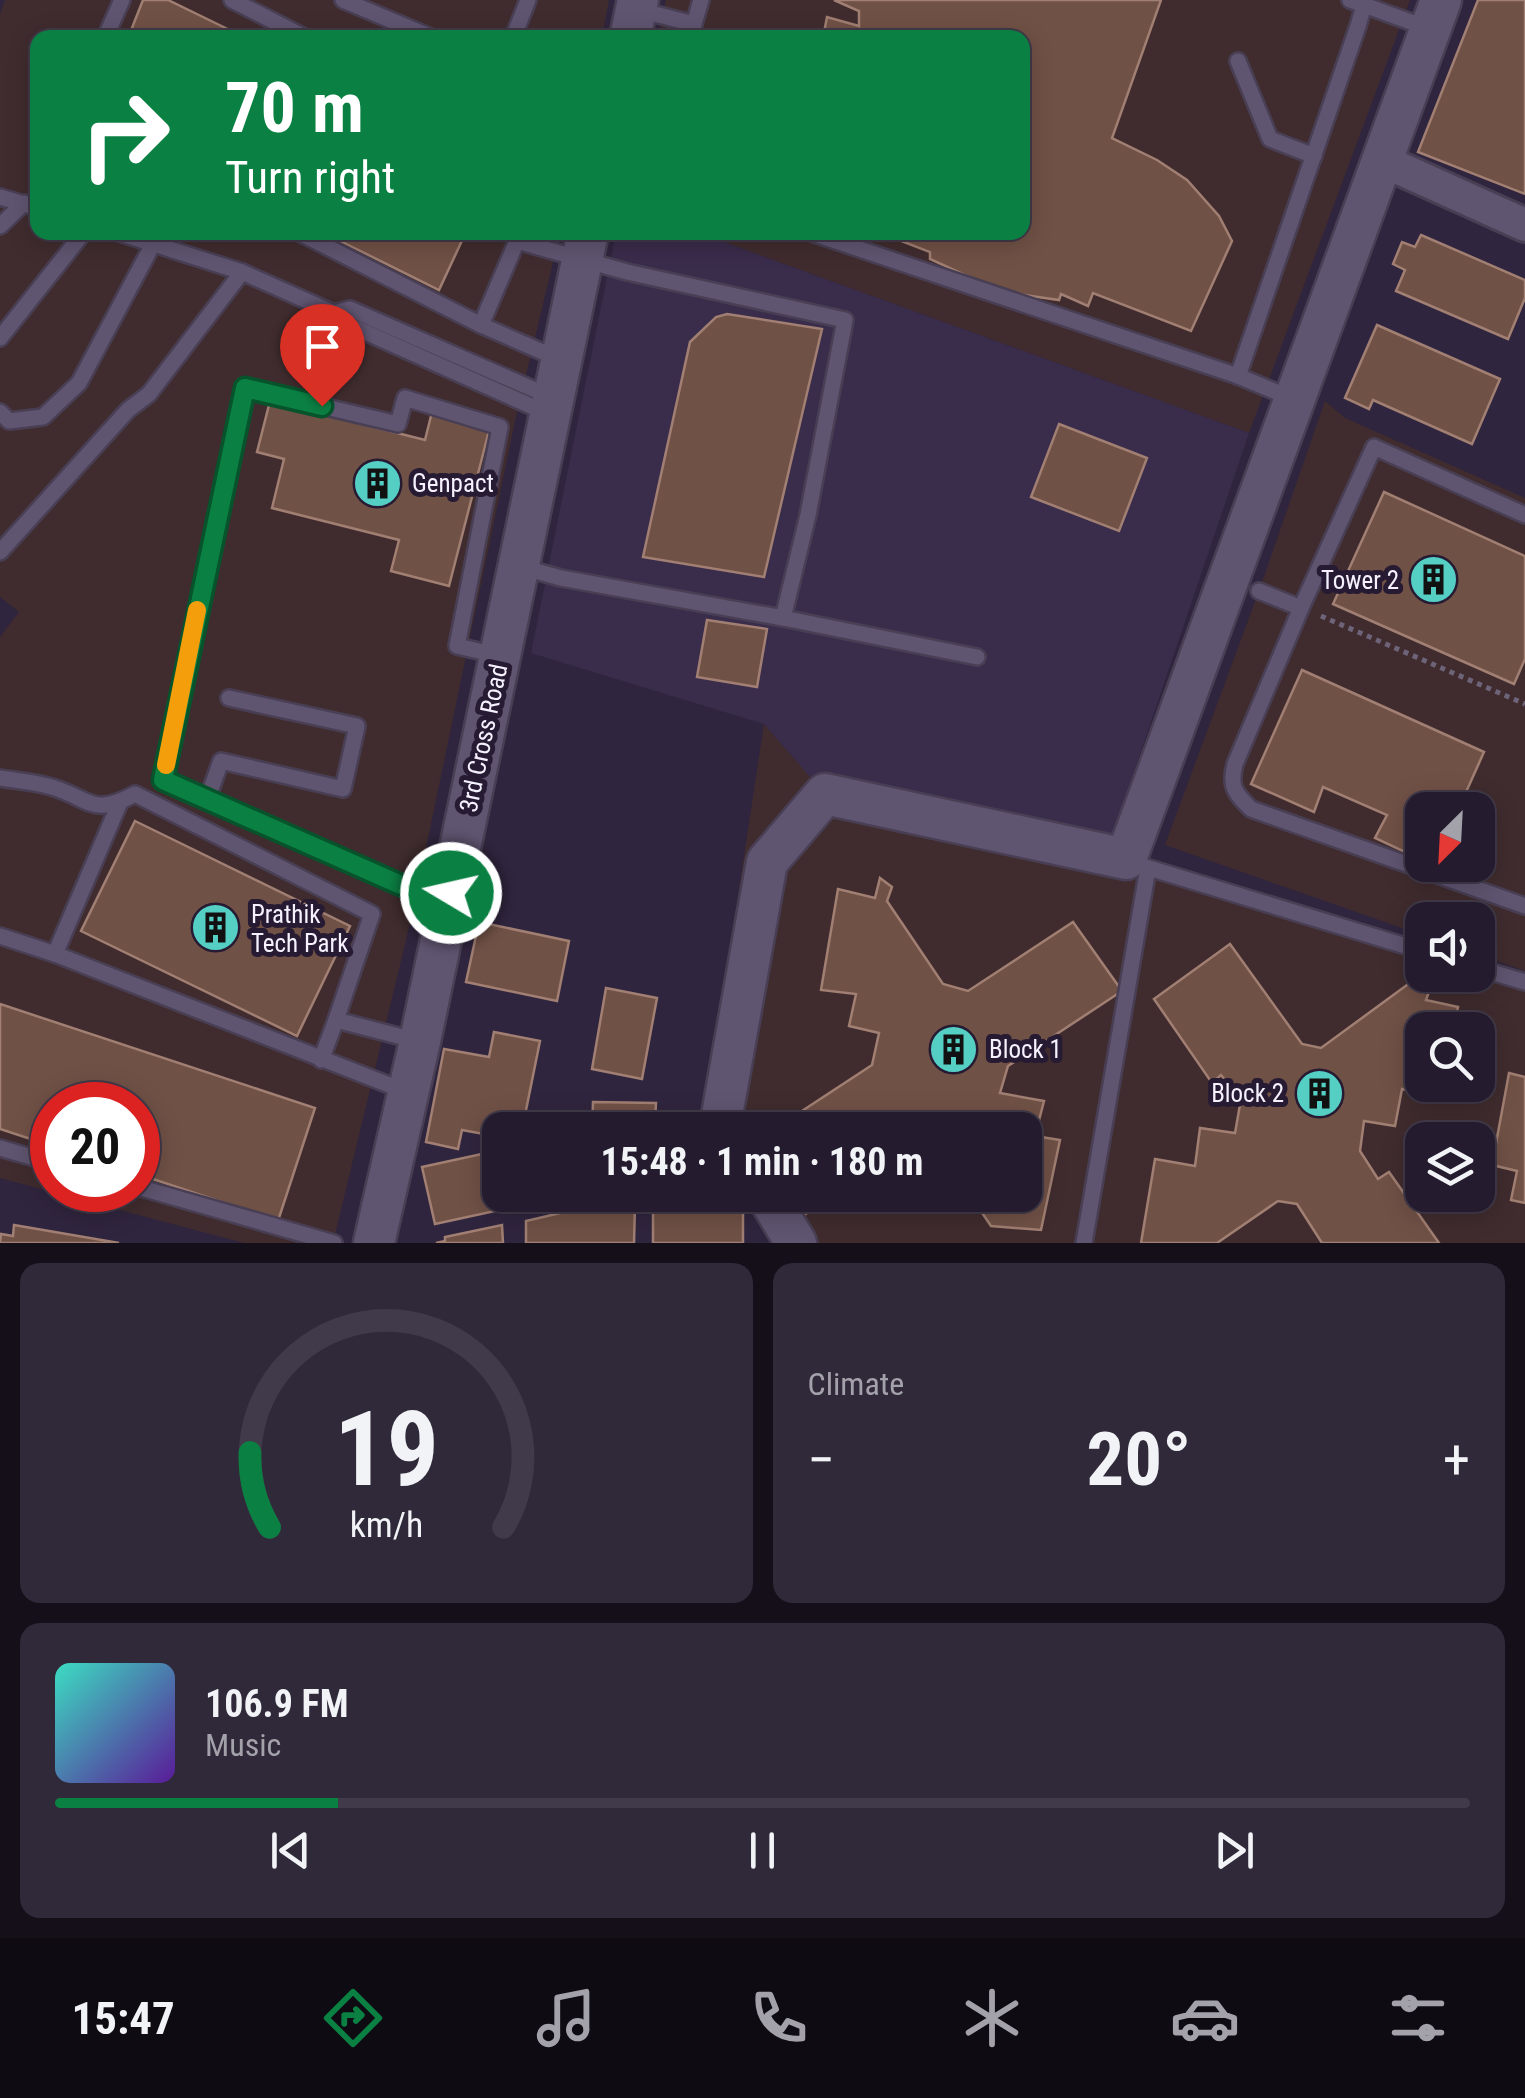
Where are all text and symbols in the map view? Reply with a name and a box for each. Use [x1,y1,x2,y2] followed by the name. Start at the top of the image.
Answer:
[225,67,364,149] text: 70 m
[60,70,190,200] icon: right
[225,151,395,204] text: Turn right
[280,304,365,407] pin
[295,319,350,374] icon: arrive
[351,457,403,509] building icon: Genpact
[412,469,494,498] place label: Genpact
[1408,554,1460,606] building icon: Tower 2
[1321,566,1399,595] place label: Tower 2
[454,661,513,815] street label: 3rd Cross Road
[1405,792,1495,882] north arrow
[1405,792,1495,1212] map controls
[399,841,503,945] position arrow
[251,900,349,958] place label: Prathik Tech Park
[190,902,242,954] building icon: Prathik Tech Park
[1405,902,1495,992] button: sound
[1405,1012,1495,1102] button: search
[928,1023,980,1075] building icon: Block 1
[989,1035,1062,1064] place label: Block 1
[1293,1067,1345,1119] building icon: Block 2
[1211,1079,1284,1108] place label: Block 2
[30,1082,160,1212] speed limit sign: 20
[1405,1122,1495,1212] button: layers
[601,1140,923,1184] text: 15:48 · 1 min · 180 m
[808,1365,904,1403] text: Climate
[334,1389,439,1510] text: 19
[1086,1415,1191,1503] text: 20°
[808,1428,835,1492] text: −
[1443,1428,1470,1492] text: +
[349,1504,423,1546] text: km/h
[205,1682,349,1726] text: 106.9 FM
[205,1726,281,1764] text: Music
[263,1823,318,1878] icon: previous
[735,1823,790,1878] icon: pause
[1207,1823,1262,1878] icon: next
[318,1983,388,2053] icon: directions
[531,1983,601,2053] icon: music
[744,1983,814,2053] icon: phone
[957,1983,1027,2053] icon: climate
[1170,1983,1240,2053] icon: car
[1383,1983,1453,2053] icon: filters
[72,1992,175,2045] text: 15:47

